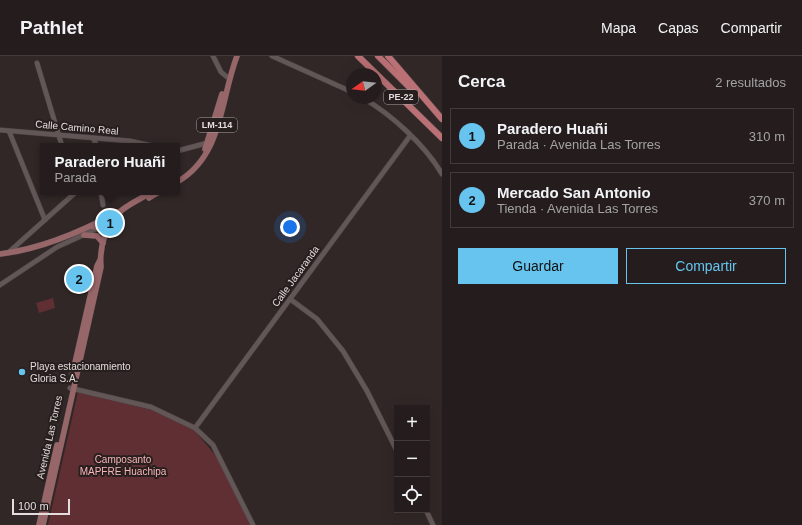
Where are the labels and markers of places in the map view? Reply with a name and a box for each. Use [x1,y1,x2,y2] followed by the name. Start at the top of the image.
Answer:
[97,208,123,238] pin: 1
[66,264,92,294] pin: 2
[30,361,131,384] place label: Playa estacionamiento Gloria S.A.
[17,367,27,377] marker: Playa estacionamiento Gloria S.A.

